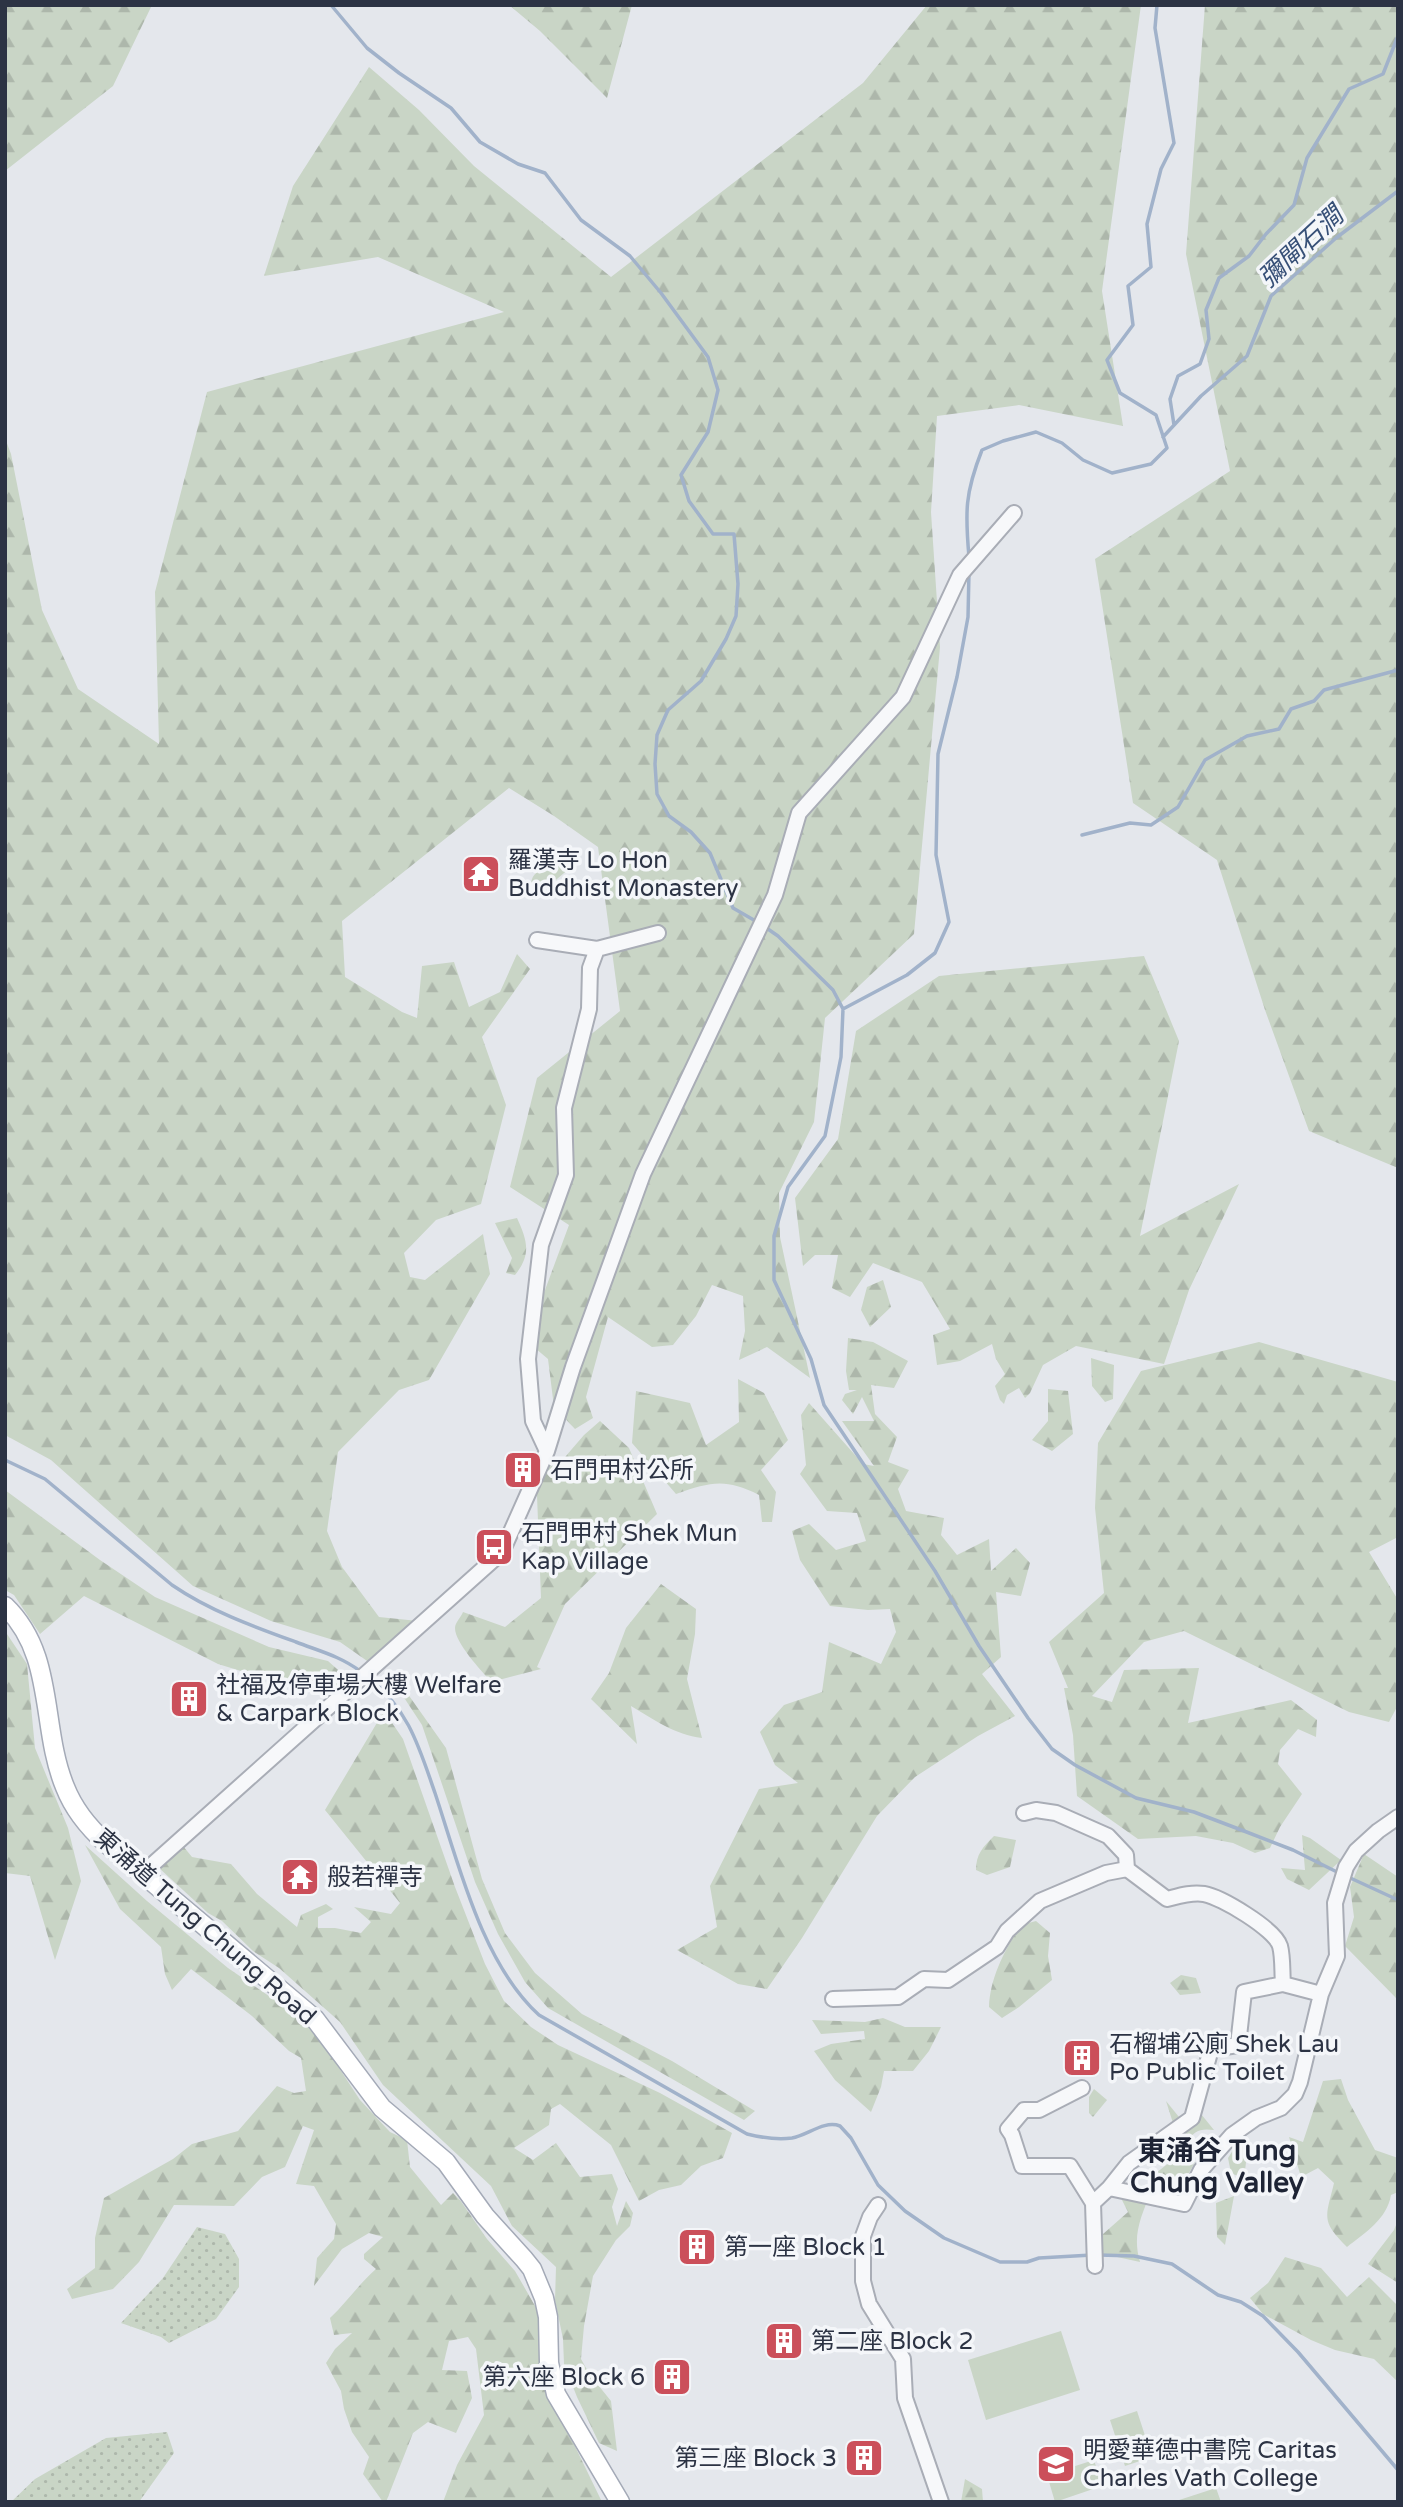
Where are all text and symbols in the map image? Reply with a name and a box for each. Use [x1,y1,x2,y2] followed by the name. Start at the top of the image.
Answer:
[1252,197,1353,294] water label: 彌閘石澗
[508,846,739,903] place label: 羅漢寺 Lo Hon Buddhist Monastery
[460,853,502,895] temple icon: 羅漢寺 Lo Hon Buddhist Monastery
[502,1449,544,1491] building icon: 石門甲村公所
[550,1456,694,1485] place label: 石門甲村公所
[521,1519,737,1576] place label: 石門甲村 Shek Mun Kap Village
[473,1526,515,1568] bus stop icon: 石門甲村 Shek Mun Kap Village
[216,1671,502,1728] place label: 社福及停車場大樓 Welfare & Carpark Block
[168,1678,210,1720] building icon: 社福及停車場大樓 Welfare & Carpark Block
[88,1823,322,2031] street label: 東涌道 Tung Chung Road
[279,1856,321,1898] temple icon: 般若禪寺
[327,1863,423,1892] place label: 般若禪寺
[1109,2030,1339,2087] place label: 石榴埔公廁 Shek Lau Po Public Toilet
[1061,2037,1103,2079] building icon: 石榴埔公廁 Shek Lau Po Public Toilet
[1130,2134,1304,2200] district label: 東涌谷 Tung Chung Valley
[676,2226,718,2268] building icon: 第一座 Block 1
[724,2233,886,2262] place label: 第一座 Block 1
[763,2320,805,2362] building icon: 第二座 Block 2
[811,2327,973,2356] place label: 第二座 Block 2
[651,2356,693,2398] building icon: 第六座 Block 6
[483,2363,645,2392] place label: 第六座 Block 6
[1083,2436,1337,2493] place label: 明愛華德中書院 Caritas Charles Vath College
[843,2437,885,2479] building icon: 第三座 Block 3
[1035,2443,1077,2485] school or university icon: 明愛華德中書院 Caritas Charles Vath College
[675,2444,837,2473] place label: 第三座 Block 3

